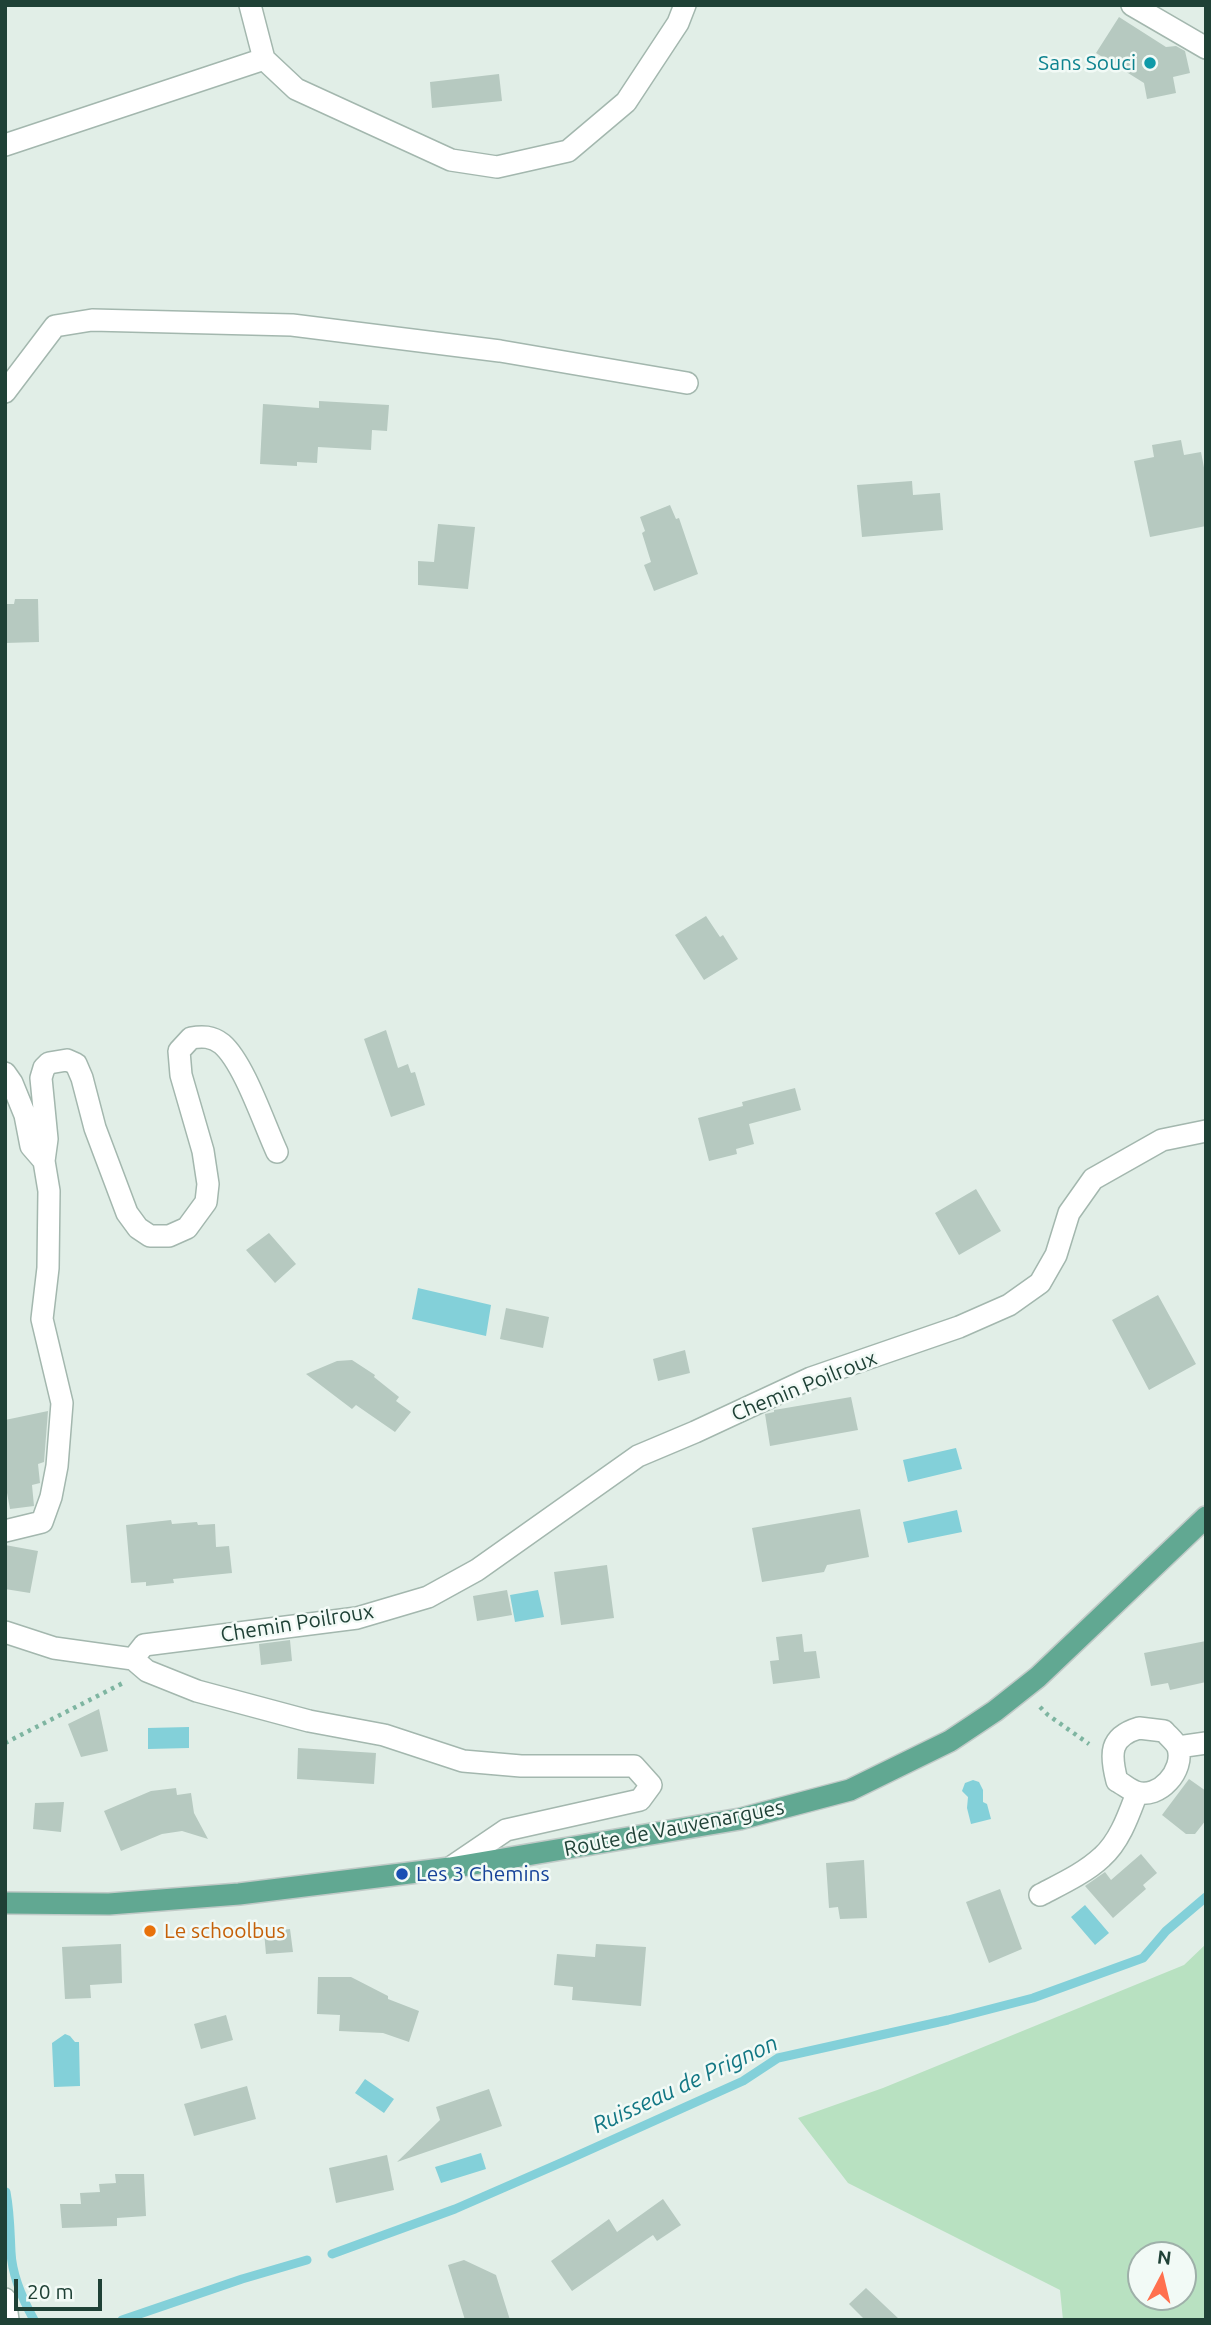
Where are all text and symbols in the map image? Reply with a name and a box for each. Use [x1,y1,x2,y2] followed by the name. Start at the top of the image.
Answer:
[1038,50,1136,76] place label: Sans Souci
[1142,55,1158,71] marker: Sans Souci
[728,1345,880,1427] street label: Chemin Poilroux
[219,1598,375,1648] street label: Chemin Poilroux
[562,1794,786,1862] street label: Route de Vauvenargues
[416,1861,550,1887] place label: Les 3 Chemins
[394,1866,410,1882] marker: Les 3 Chemins
[164,1918,285,1944] place label: Le schoolbus
[142,1923,158,1939] marker: Le schoolbus
[588,2029,782,2139] water label: Ruisseau de Prignon
[1127,2241,1197,2311] north arrow
[1156,2245,1173,2269] text: N
[18,2266,105,2310] scale bar
[27,2279,74,2303] text: 20 m

